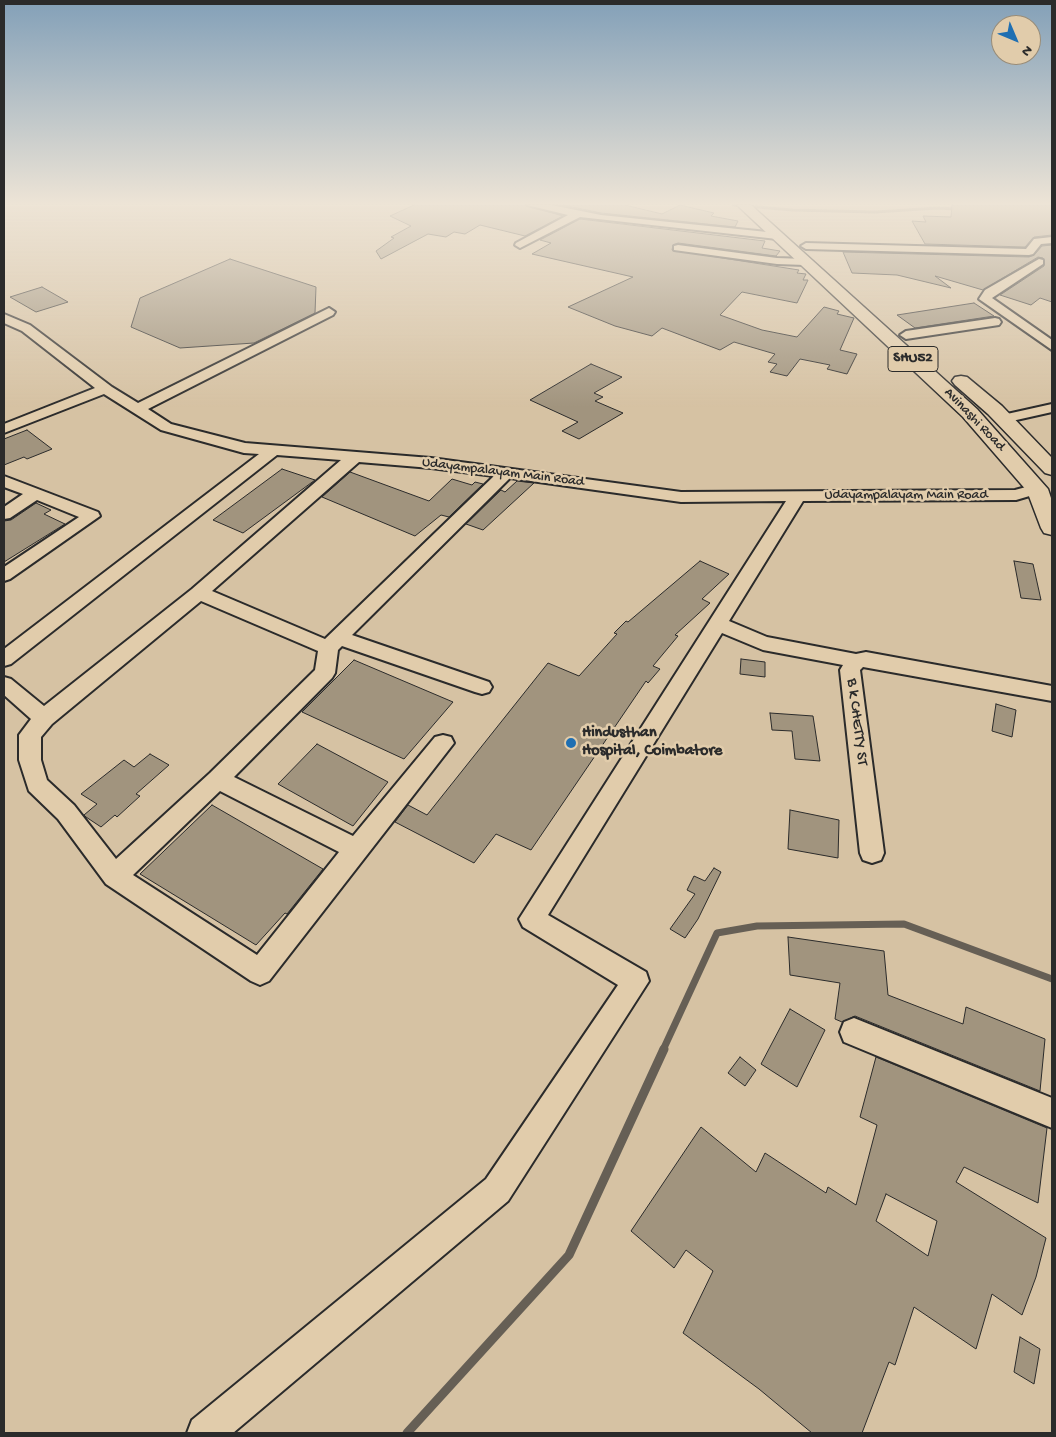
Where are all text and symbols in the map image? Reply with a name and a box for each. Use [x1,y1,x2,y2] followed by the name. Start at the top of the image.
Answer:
[991,15,1041,65] north arrow
[1017,41,1036,59] text: N
[888,346,938,372] road number: SHU52
[940,385,1008,455] street label: Avinashi Road
[421,455,585,491] street label: Udayampalayam Main Road
[824,488,988,504] street label: Udayampalayam Main Road
[841,677,871,767] street label: B k CHETTY ST
[582,724,722,762] place label: Hindusthan Hospital, Coimbatore
[564,736,578,750] marker: Hindusthan Hospital, Coimbatore

